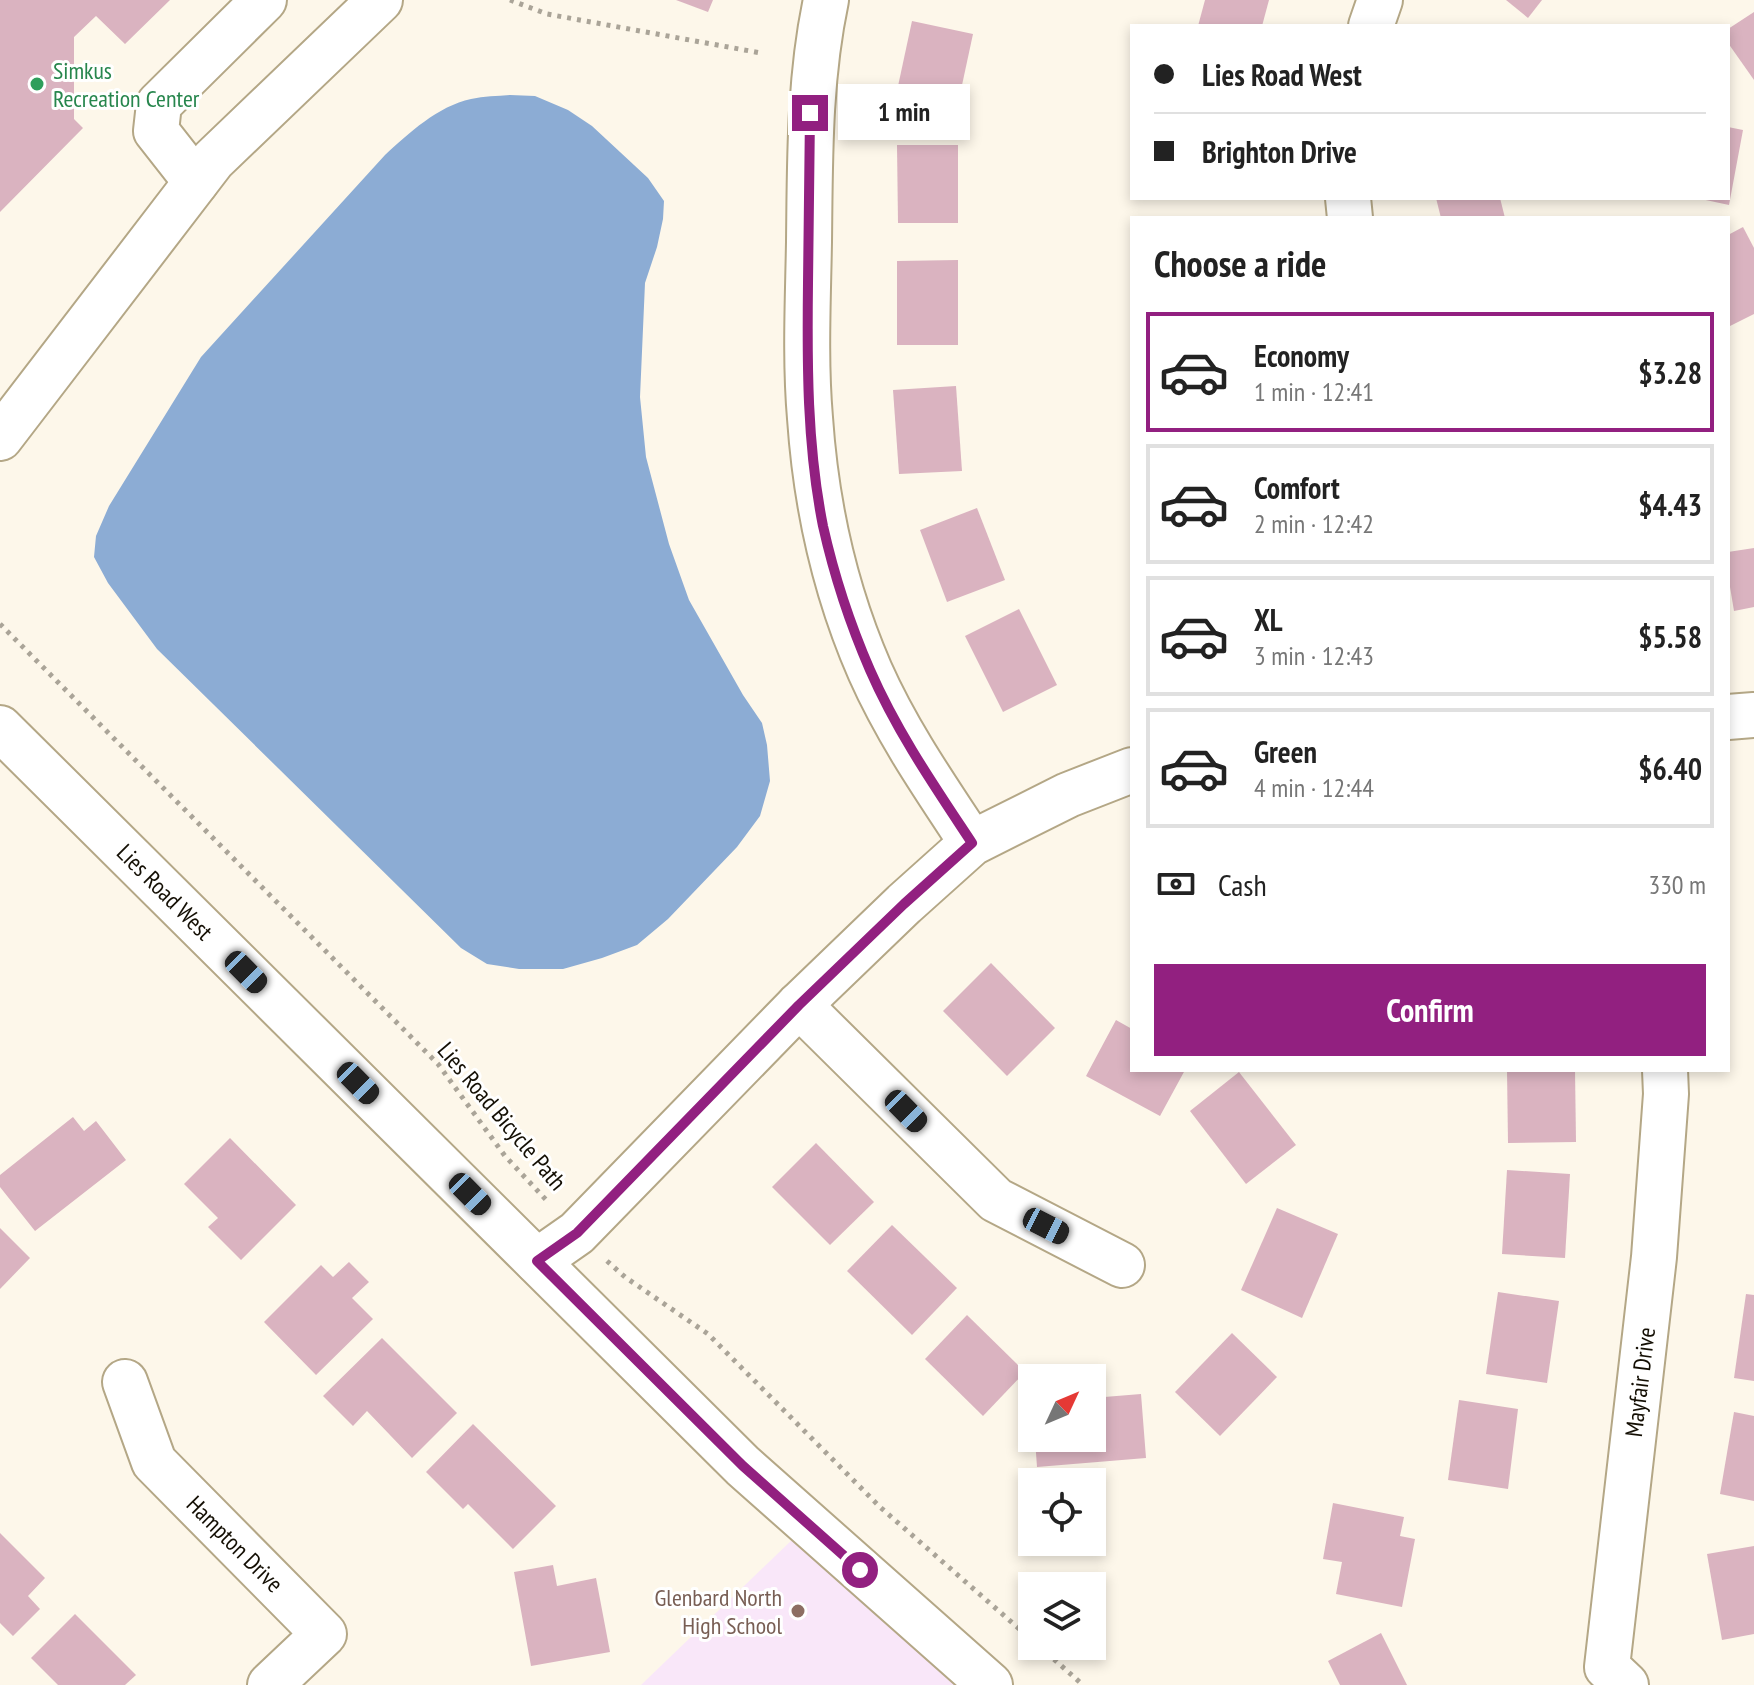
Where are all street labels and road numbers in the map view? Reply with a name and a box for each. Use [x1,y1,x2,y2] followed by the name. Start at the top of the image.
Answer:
[110,837,220,947] street label: Lies Road West
[431,1035,573,1197] street label: Lies Road Bicycle Path
[1618,1325,1662,1439] street label: Mayfair Drive
[180,1489,290,1599] street label: Hampton Drive

